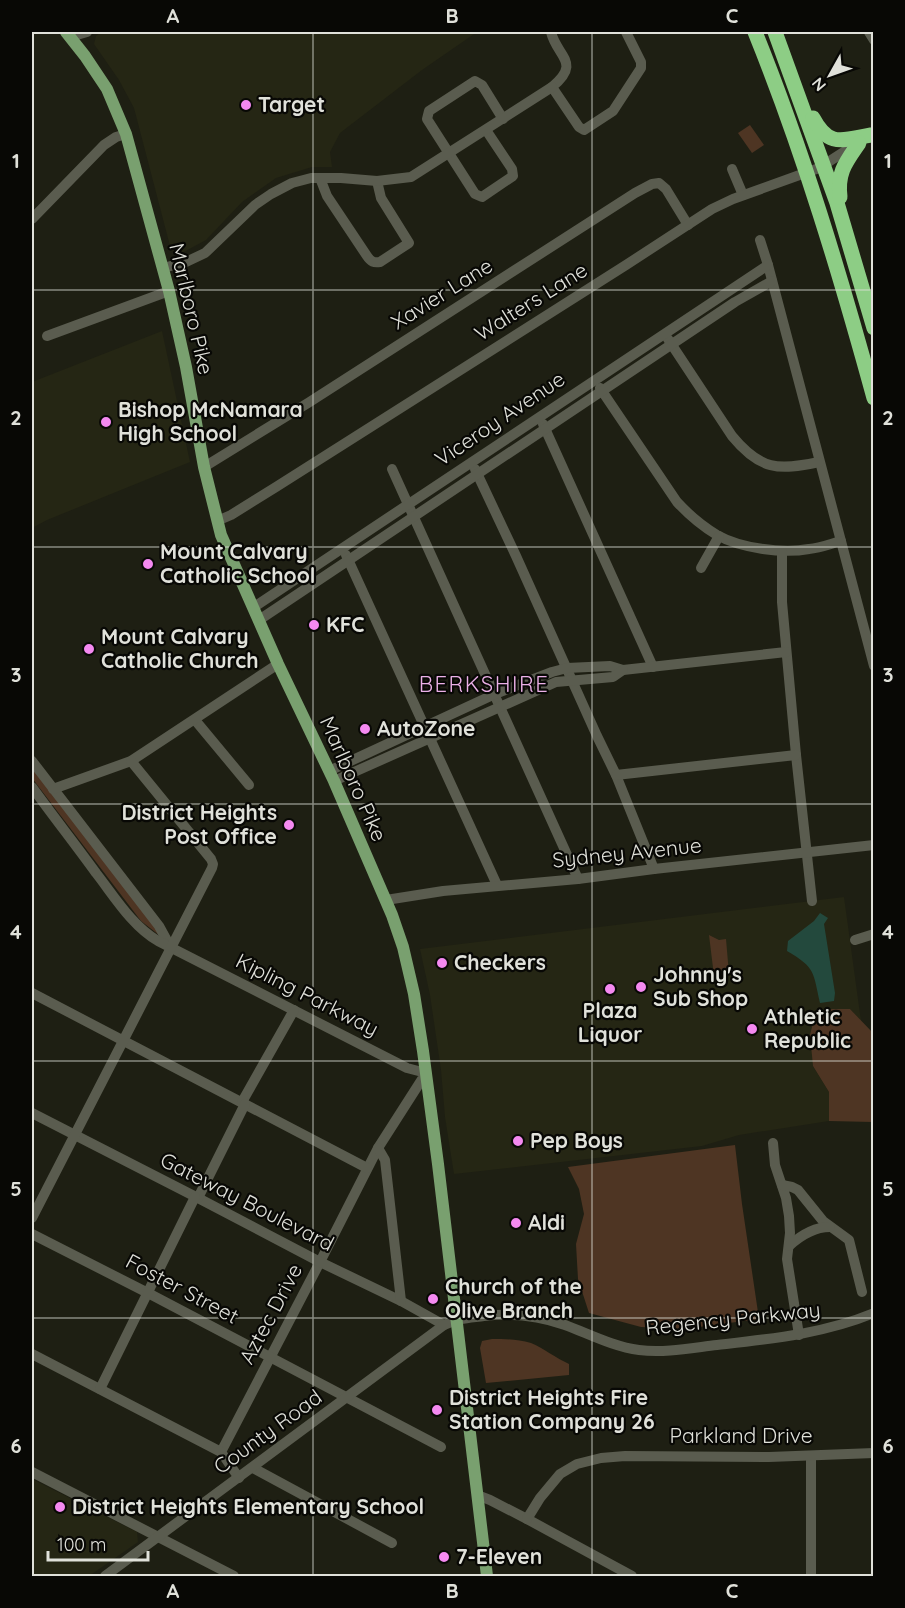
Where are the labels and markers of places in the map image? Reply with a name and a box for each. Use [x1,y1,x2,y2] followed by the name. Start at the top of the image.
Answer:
[258,91,325,117] place label: Target
[239,98,253,112] marker: Target
[118,396,303,446] place label: Bishop McNamara High School
[99,415,113,429] marker: Bishop McNamara High School
[160,538,315,588] place label: Mount Calvary Catholic School
[141,557,155,571] marker: Mount Calvary Catholic School
[326,611,365,637] place label: KFC
[307,618,321,632] marker: KFC
[101,623,258,673] place label: Mount Calvary Catholic Church
[82,642,96,656] marker: Mount Calvary Catholic Church
[377,715,475,741] place label: AutoZone
[358,722,372,736] marker: AutoZone
[122,799,277,849] place label: District Heights Post Office
[282,818,296,832] marker: District Heights Post Office
[454,949,546,975] place label: Checkers
[435,956,449,970] marker: Checkers
[653,961,748,1011] place label: Johnny's Sub Shop
[634,980,648,994] marker: Johnny's Sub Shop
[603,982,617,996] marker: Plaza Liquor
[578,997,642,1047] place label: Plaza Liquor
[764,1003,851,1053] place label: Athletic Republic
[745,1022,759,1036] marker: Athletic Republic
[530,1127,623,1153] place label: Pep Boys
[511,1134,525,1148] marker: Pep Boys
[528,1209,565,1235] place label: Aldi
[509,1216,523,1230] marker: Aldi
[445,1273,582,1323] place label: Church of the Olive Branch
[426,1292,440,1306] marker: Church of the Olive Branch
[449,1384,655,1434] place label: District Heights Fire Station Company 26
[430,1403,444,1417] marker: District Heights Fire Station Company 26
[72,1493,424,1519] place label: District Heights Elementary School
[53,1500,67,1514] marker: District Heights Elementary School
[456,1543,542,1569] place label: 7-Eleven
[437,1550,451,1564] marker: 7-Eleven

